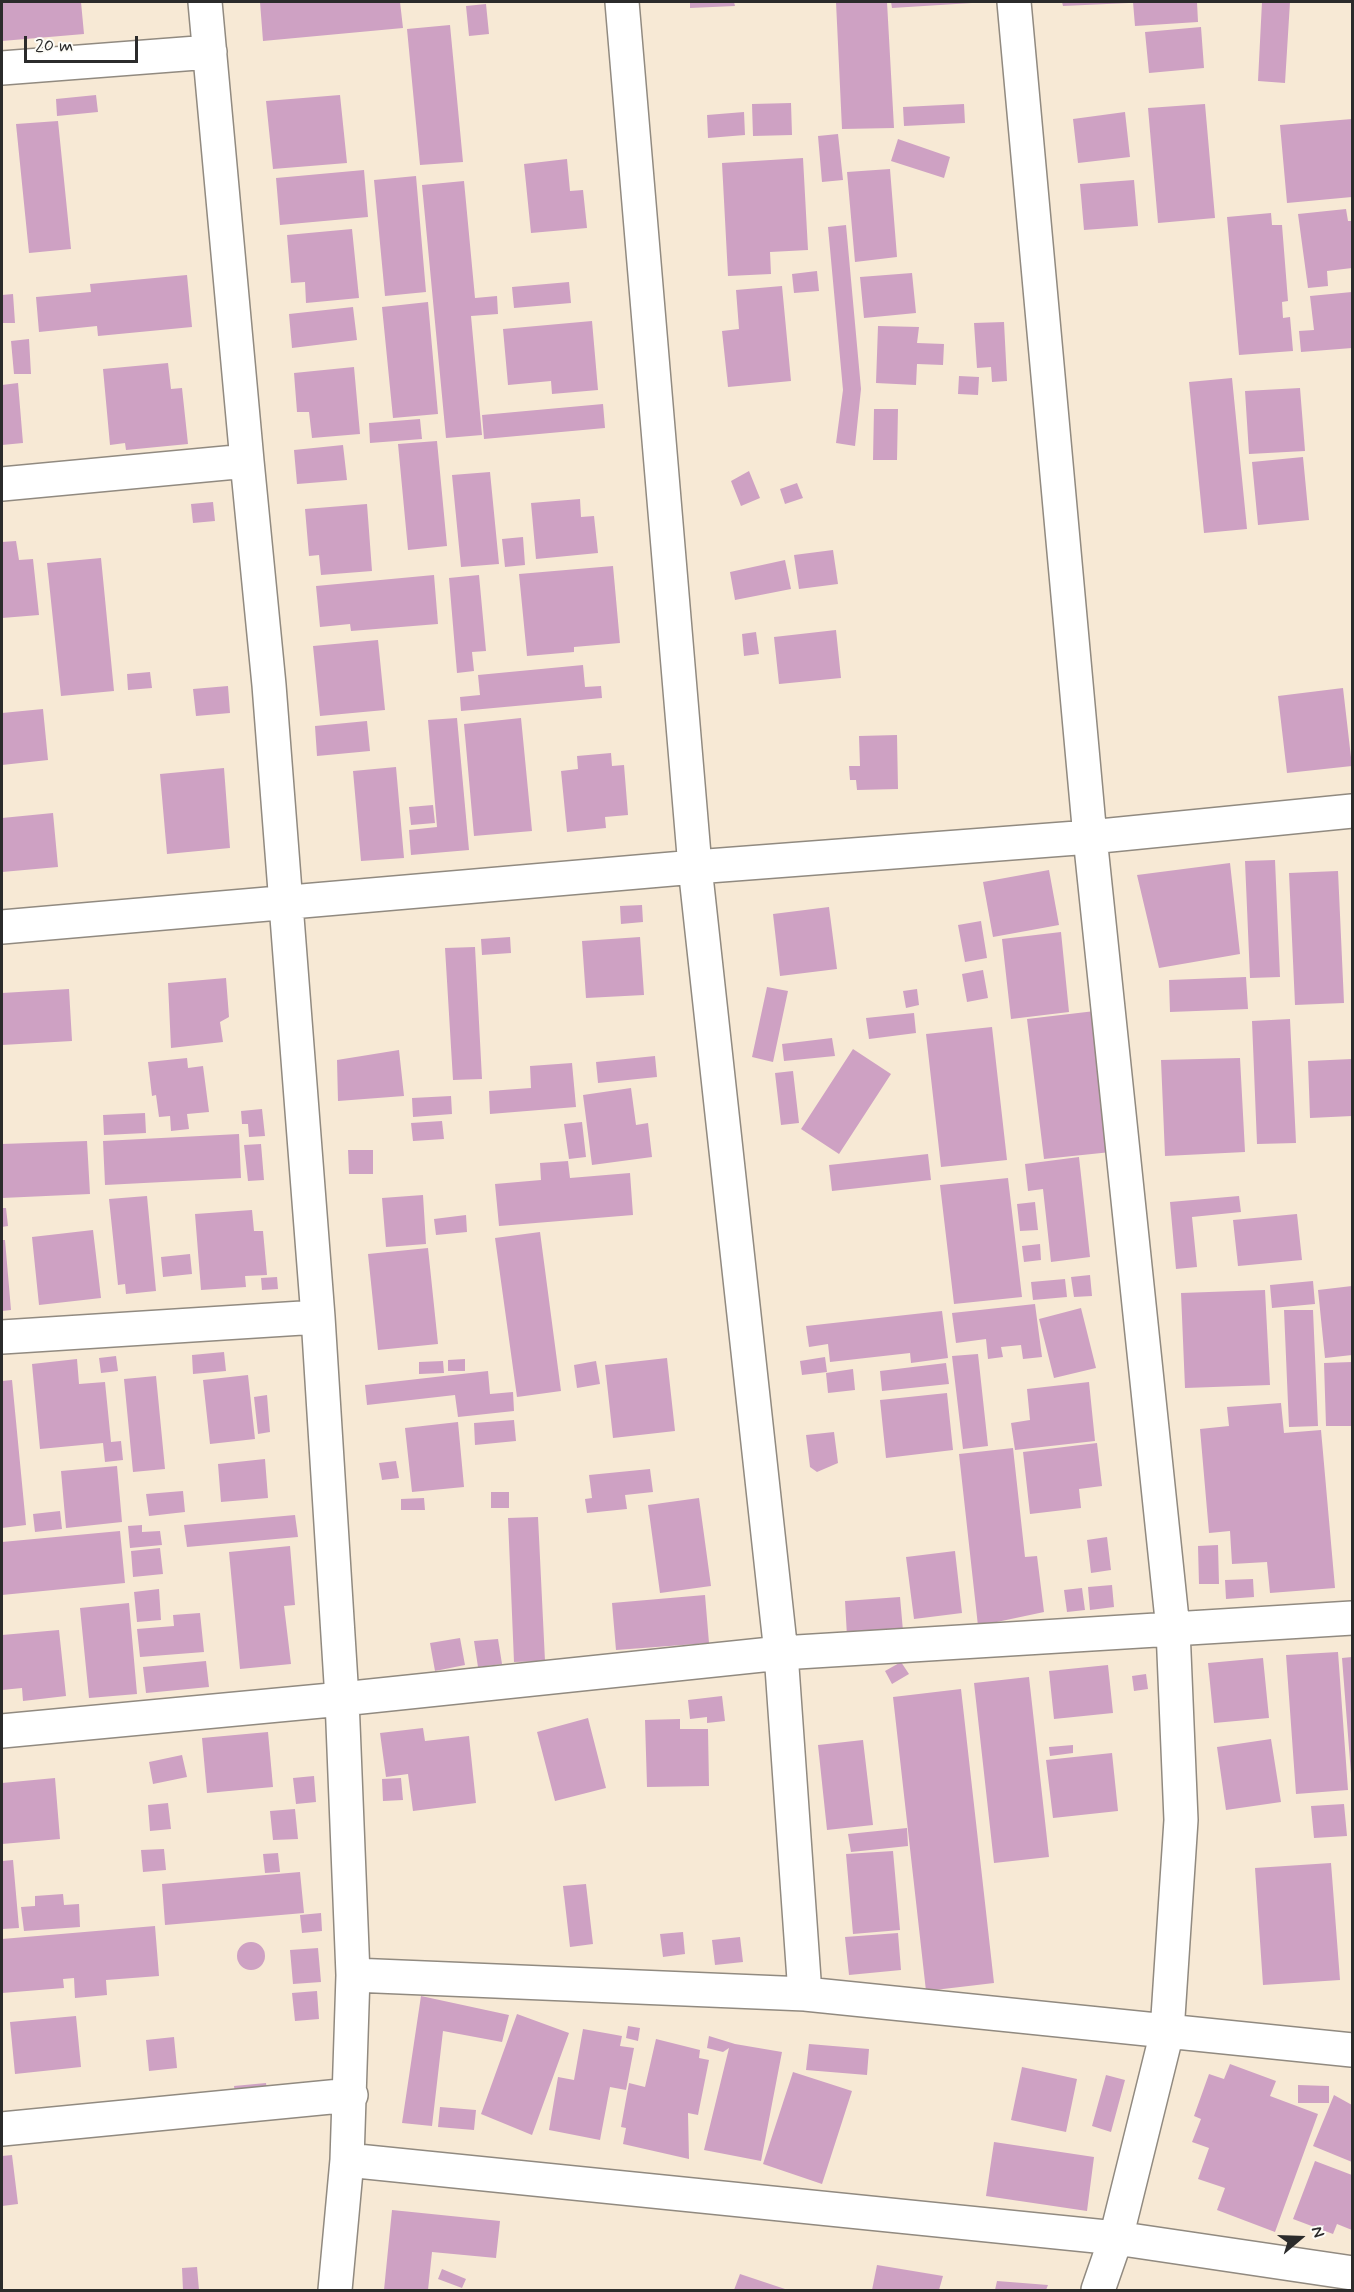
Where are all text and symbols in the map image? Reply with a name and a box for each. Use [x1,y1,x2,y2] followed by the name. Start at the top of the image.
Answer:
[27,24,141,62] scale bar
[35,34,73,58] text: 20 m
[1270,2208,1330,2268] north arrow
[1306,2224,1329,2240] text: N

